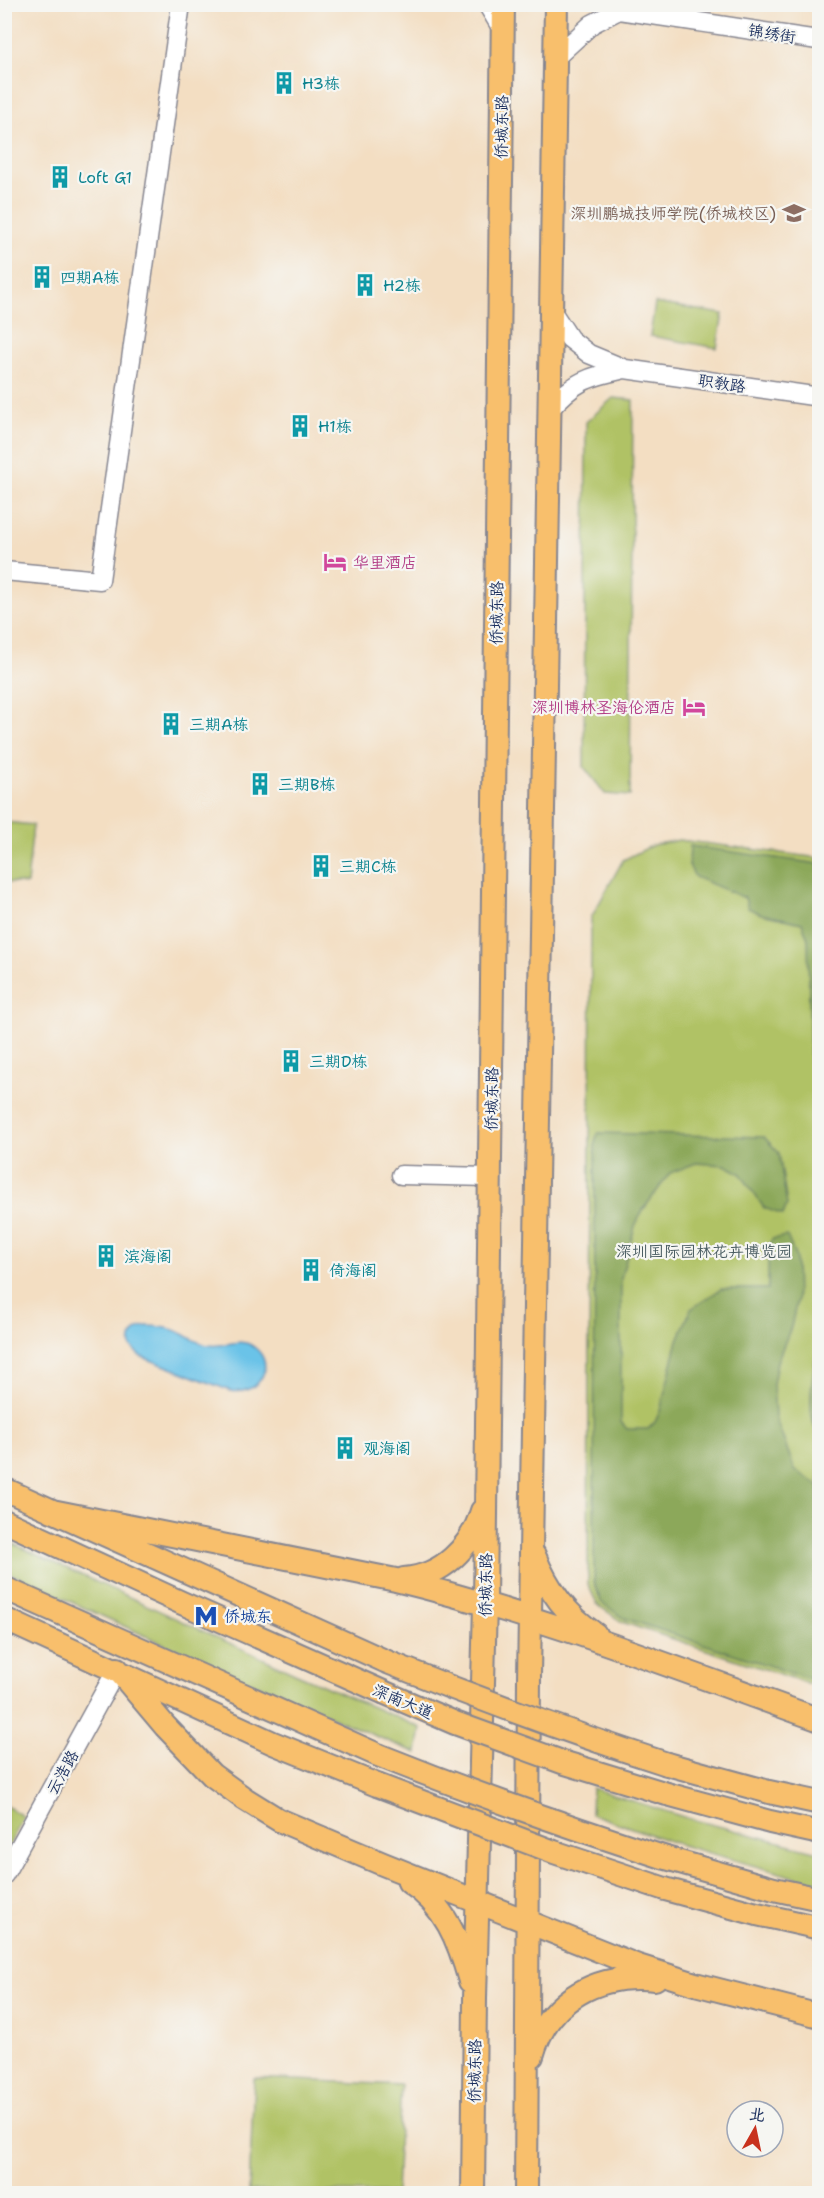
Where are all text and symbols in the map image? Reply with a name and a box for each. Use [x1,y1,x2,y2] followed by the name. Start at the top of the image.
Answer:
[747,19,797,48] street label: 锦绣街
[271,70,297,96] building icon: H3栋
[302,73,340,94] place label: H3栋
[490,95,513,159] street label: 侨城东路
[47,164,73,190] building icon: Loft G1
[78,167,132,188] place label: Loft G1
[781,200,807,226] school or university icon: 深圳鹏城技师学院(侨城校区)
[570,203,776,224] place label: 深圳鹏城技师学院(侨城校区)
[29,264,55,290] building icon: 四期A栋
[60,267,120,288] place label: 四期A栋
[352,272,378,298] building icon: H2栋
[383,275,421,296] place label: H2栋
[697,370,747,397] street label: 职教路
[287,413,313,439] building icon: H1栋
[318,416,352,437] place label: H1栋
[322,549,348,575] hotel icon: 华里酒店
[353,552,417,573] place label: 华里酒店
[485,581,508,645] street label: 侨城东路
[681,694,707,720] hotel icon: 深圳博林圣海伦酒店
[532,697,676,718] place label: 深圳博林圣海伦酒店
[158,711,184,737] building icon: 三期A栋
[189,714,249,735] place label: 三期A栋
[247,771,273,797] building icon: 三期B栋
[278,774,335,795] place label: 三期B栋
[308,853,334,879] building icon: 三期C栋
[339,856,397,877] place label: 三期C栋
[278,1048,304,1074] building icon: 三期D栋
[309,1051,368,1072] place label: 三期D栋
[480,1067,503,1131] street label: 侨城东路
[616,1241,792,1262] park label: 深圳国际园林花卉博览园
[93,1243,119,1269] building icon: 滨海阁
[124,1246,172,1267] place label: 滨海阁
[298,1257,324,1283] building icon: 倚海阁
[329,1260,377,1281] place label: 倚海阁
[332,1435,358,1461] building icon: 观海阁
[363,1438,411,1459] place label: 观海阁
[474,1553,497,1617] street label: 侨城东路
[193,1603,219,1629] metro station icon: 侨城东
[224,1606,272,1627] place label: 侨城东
[369,1679,436,1724] street label: 深南大道
[42,1746,83,1798] street label: 云浩路
[463,2039,486,2103] street label: 侨城东路
[725,2099,785,2159] north arrow
[748,2103,767,2126] text: 北

